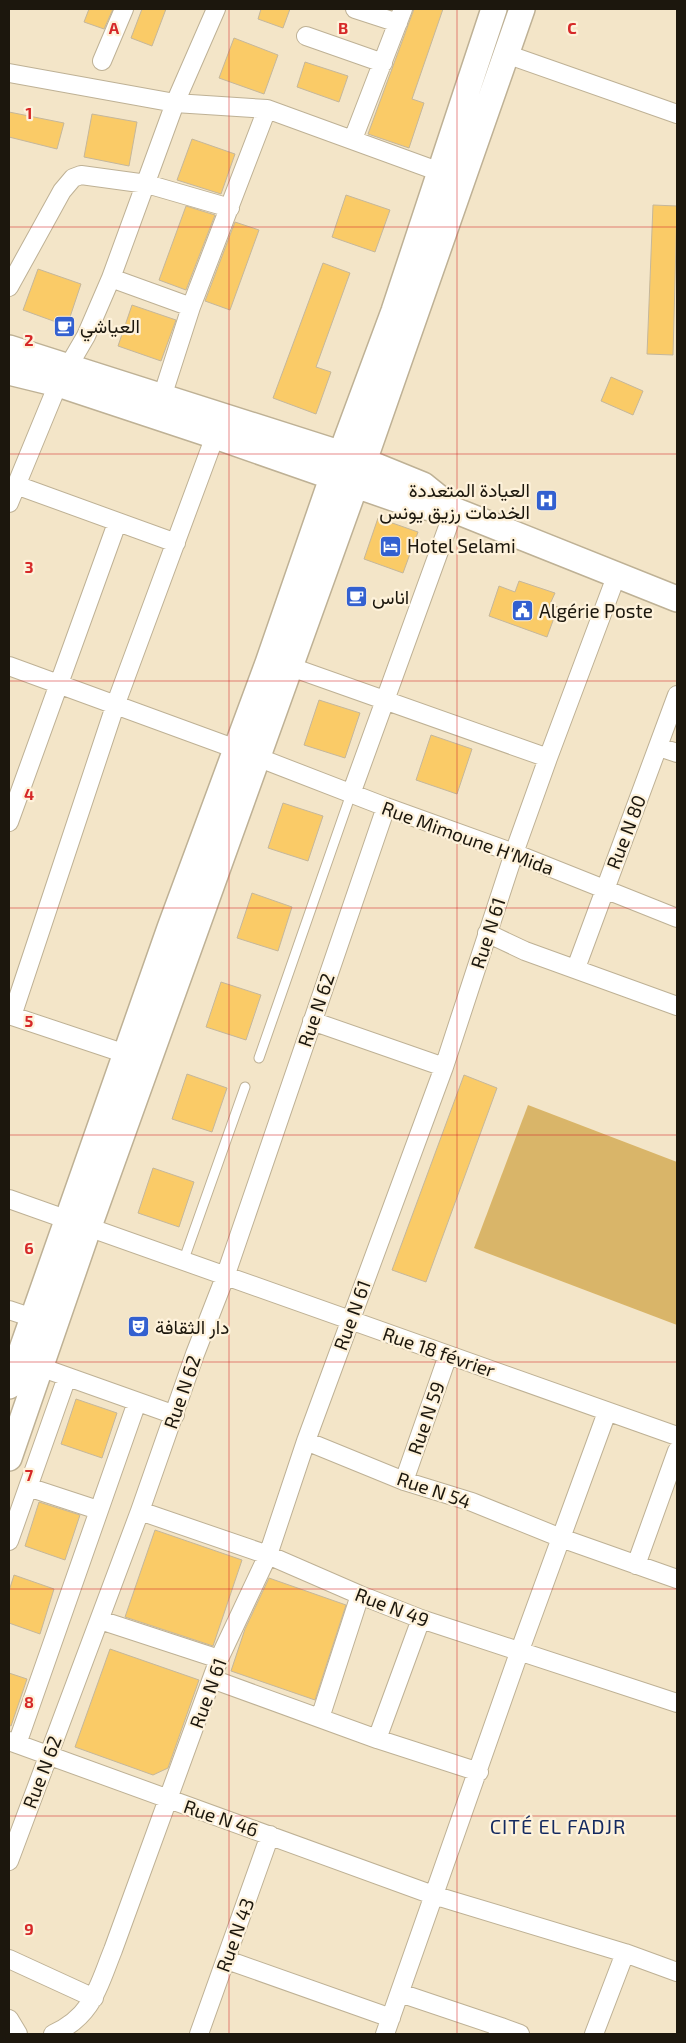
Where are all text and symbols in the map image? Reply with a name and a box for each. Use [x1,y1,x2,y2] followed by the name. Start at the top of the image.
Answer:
[109,18,120,37] text: A
[338,18,348,37] text: B
[567,18,577,37] text: C
[26,103,32,122] text: 1
[52,314,76,338] cafe icon: العياشي
[80,314,140,342] place label: العياشي
[24,330,34,349] text: 2
[379,478,530,524] place label: العيادة المتعددة الخدمات رزيق يونس
[534,489,558,513] hospital icon: العيادة المتعددة الخدمات رزيق يونس
[379,534,403,558] hotel icon: Hotel Selami
[407,534,516,557] place label: Hotel Selami
[24,557,34,576] text: 3
[344,585,368,609] cafe icon: اناس
[372,585,409,609] place label: اناس
[511,599,535,623] public building icon: Algérie Poste
[539,599,653,622] place label: Algérie Poste
[24,784,34,803] text: 4
[601,791,650,872] street label: Rue N 80
[379,796,557,879] street label: Rue Mimoune H'Mida
[465,895,510,971] street label: Rue N 61
[292,970,339,1050] street label: Rue N 62
[25,1011,34,1030] text: 5
[24,1238,34,1257] text: 6
[328,1277,375,1353] street label: Rue N 61
[127,1315,151,1339] theatre icon: دار الثقافة
[155,1315,229,1339] place label: دار الثقافة
[380,1322,499,1382] street label: Rue 18 février
[158,1352,205,1432] street label: Rue N 62
[402,1378,449,1457] street label: Rue N 59
[25,1465,34,1484] text: 7
[394,1466,474,1513] street label: Rue N 54
[352,1582,432,1631] street label: Rue N 49
[184,1655,231,1731] street label: Rue N 61
[24,1692,34,1711] text: 8
[17,1732,66,1812] street label: Rue N 62
[181,1794,261,1841] street label: Rue N 46
[490,1814,626,1838] district label: CITÉ EL FADJR
[211,1895,258,1975] street label: Rue N 43
[24,1919,34,1938] text: 9

